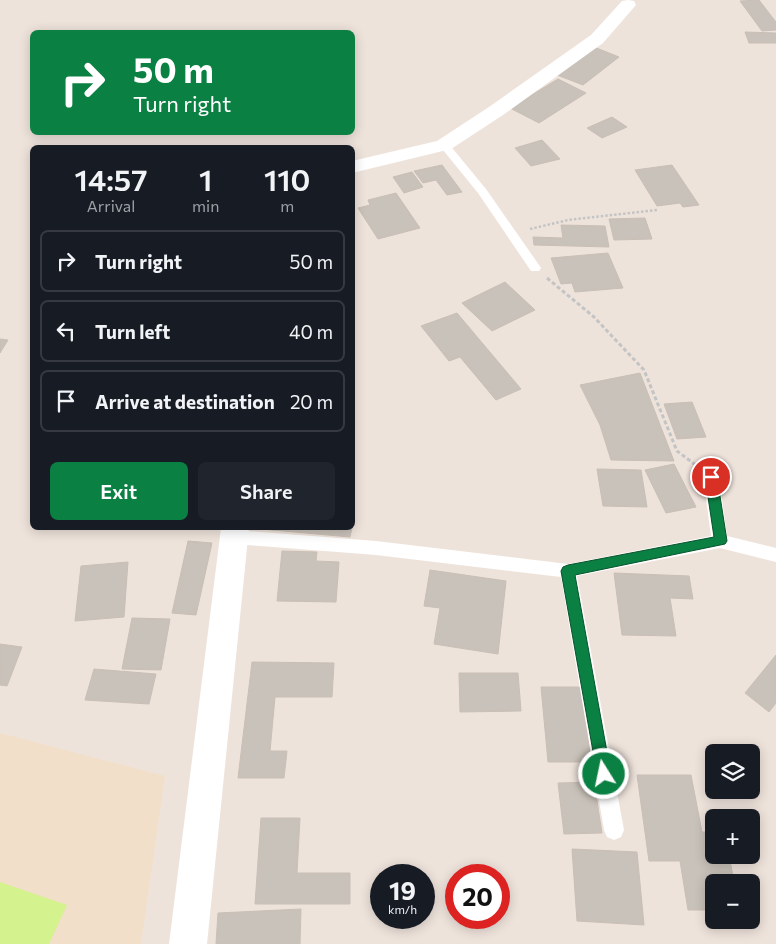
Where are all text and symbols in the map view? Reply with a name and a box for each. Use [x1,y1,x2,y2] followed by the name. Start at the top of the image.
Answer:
[133,47,214,90] text: 50 m
[50,50,115,115] icon: right
[133,90,231,117] text: Turn right
[75,160,148,197] text: 14:57
[199,160,212,197] text: 1
[264,160,310,197] text: 110
[87,196,135,215] text: Arrival
[192,196,219,215] text: min
[280,196,294,215] text: m
[52,247,80,275] icon: right
[95,250,182,273] text: Turn right
[289,250,333,273] text: 50 m
[52,317,80,345] icon: left
[95,320,170,343] text: Turn left
[289,320,333,343] text: 40 m
[52,387,80,415] icon: arrive
[95,390,275,413] text: Arrive at destination
[290,390,333,413] text: 20 m
[690,456,732,498] pin
[50,462,188,520] button: Exit
[198,462,335,520] button: Share
[697,463,725,491] icon: arrive
[705,744,760,929] map controls
[705,744,760,799] button: layers
[577,747,629,799] position arrow
[705,809,760,864] button: +
[445,864,510,929] speed limit sign: 20
[705,874,760,929] button: −
[389,875,416,905] text: 19
[388,902,417,916] text: km/h

